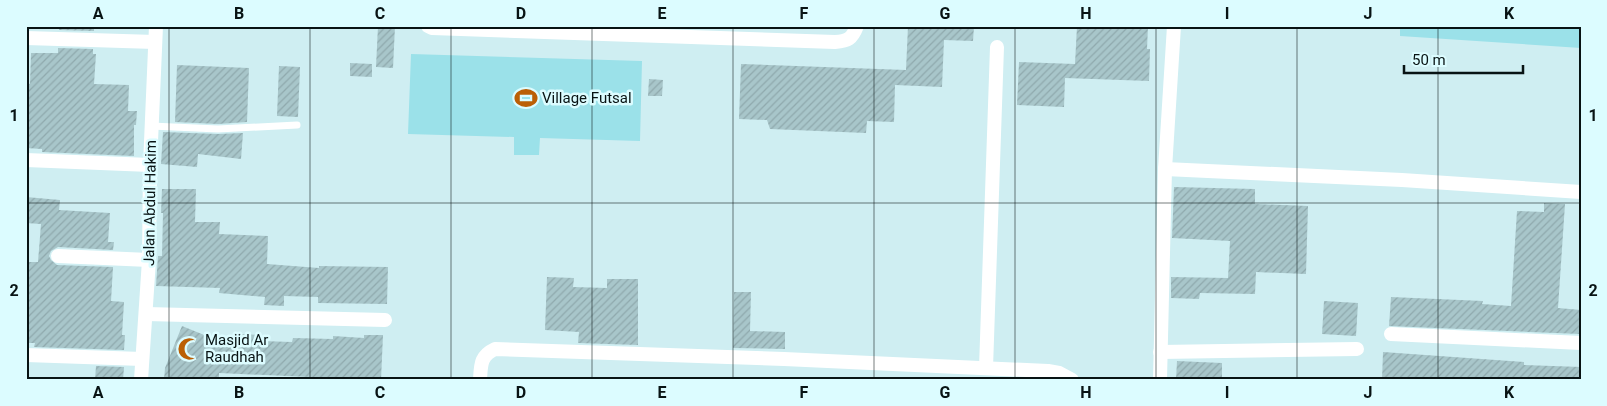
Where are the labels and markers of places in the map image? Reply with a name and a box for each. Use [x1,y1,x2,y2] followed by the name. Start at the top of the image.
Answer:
[513,85,539,111] sports icon: Village Futsal
[542,89,632,107] place label: Village Futsal
[205,331,268,366] place label: Masjid Ar Raudhah
[176,336,202,362] mosque icon: Masjid Ar Raudhah

